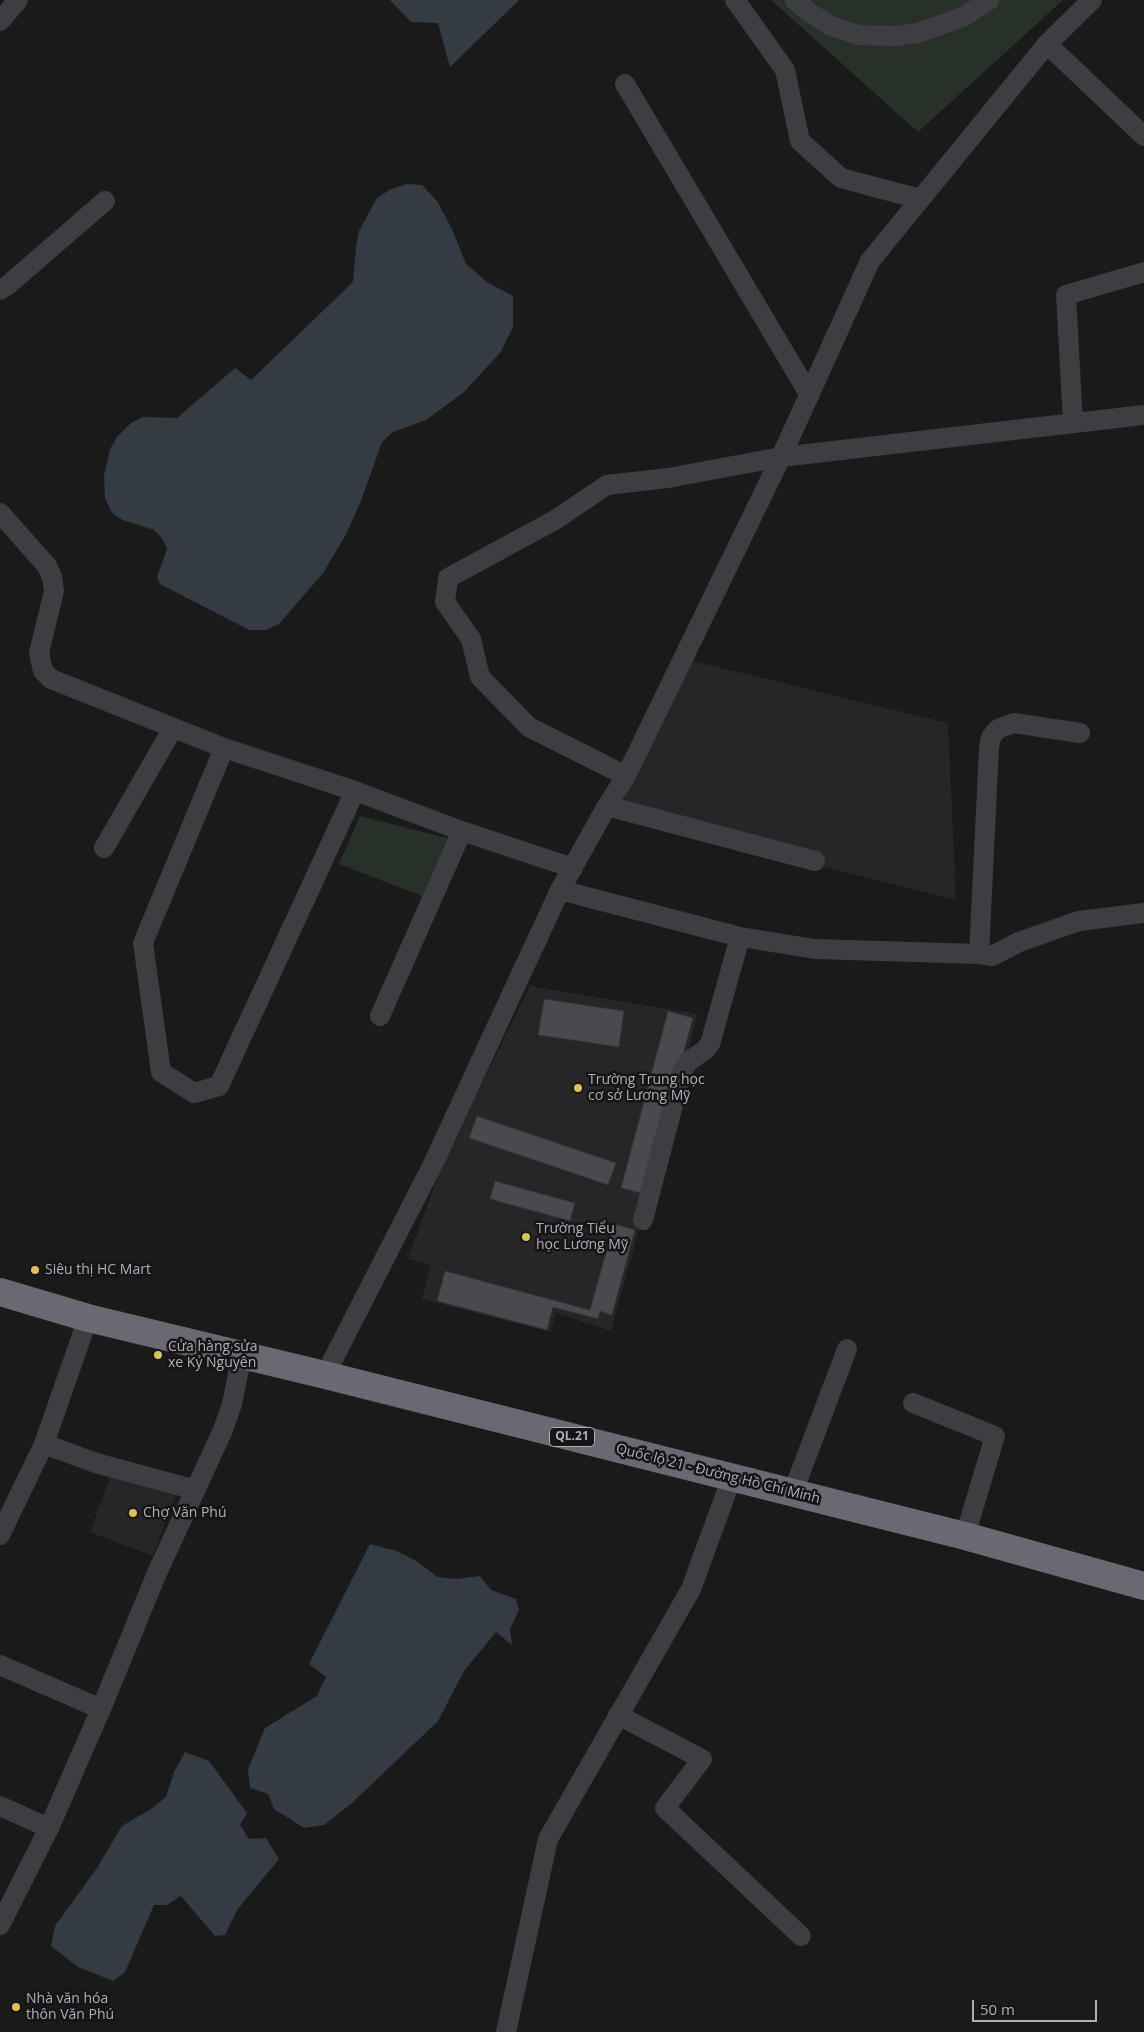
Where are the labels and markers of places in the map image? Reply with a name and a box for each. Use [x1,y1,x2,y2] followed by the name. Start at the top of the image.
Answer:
[588,1072,705,1104] place label: Trường Trung học cơ sở Lương Mỹ
[572,1082,584,1094] marker: Trường Trung học cơ sở Lương Mỹ
[536,1221,628,1254] place label: Trường Tiểu học Lương Mỹ
[520,1231,532,1243] marker: Trường Tiểu học Lương Mỹ
[45,1262,151,1278] place label: Siêu thị HC Mart
[29,1264,41,1276] marker: Siêu thị HC Mart
[168,1339,257,1371] place label: Cửa hàng sửa xe Kỷ Nguyên
[152,1349,164,1361] marker: Cửa hàng sửa xe Kỷ Nguyên
[143,1505,227,1521] place label: Chợ Văn Phú
[127,1507,139,1519] marker: Chợ Văn Phú
[26,1991,114,2024] place label: Nhà văn hóa thôn Văn Phú
[10,2001,22,2013] marker: Nhà văn hóa thôn Văn Phú

